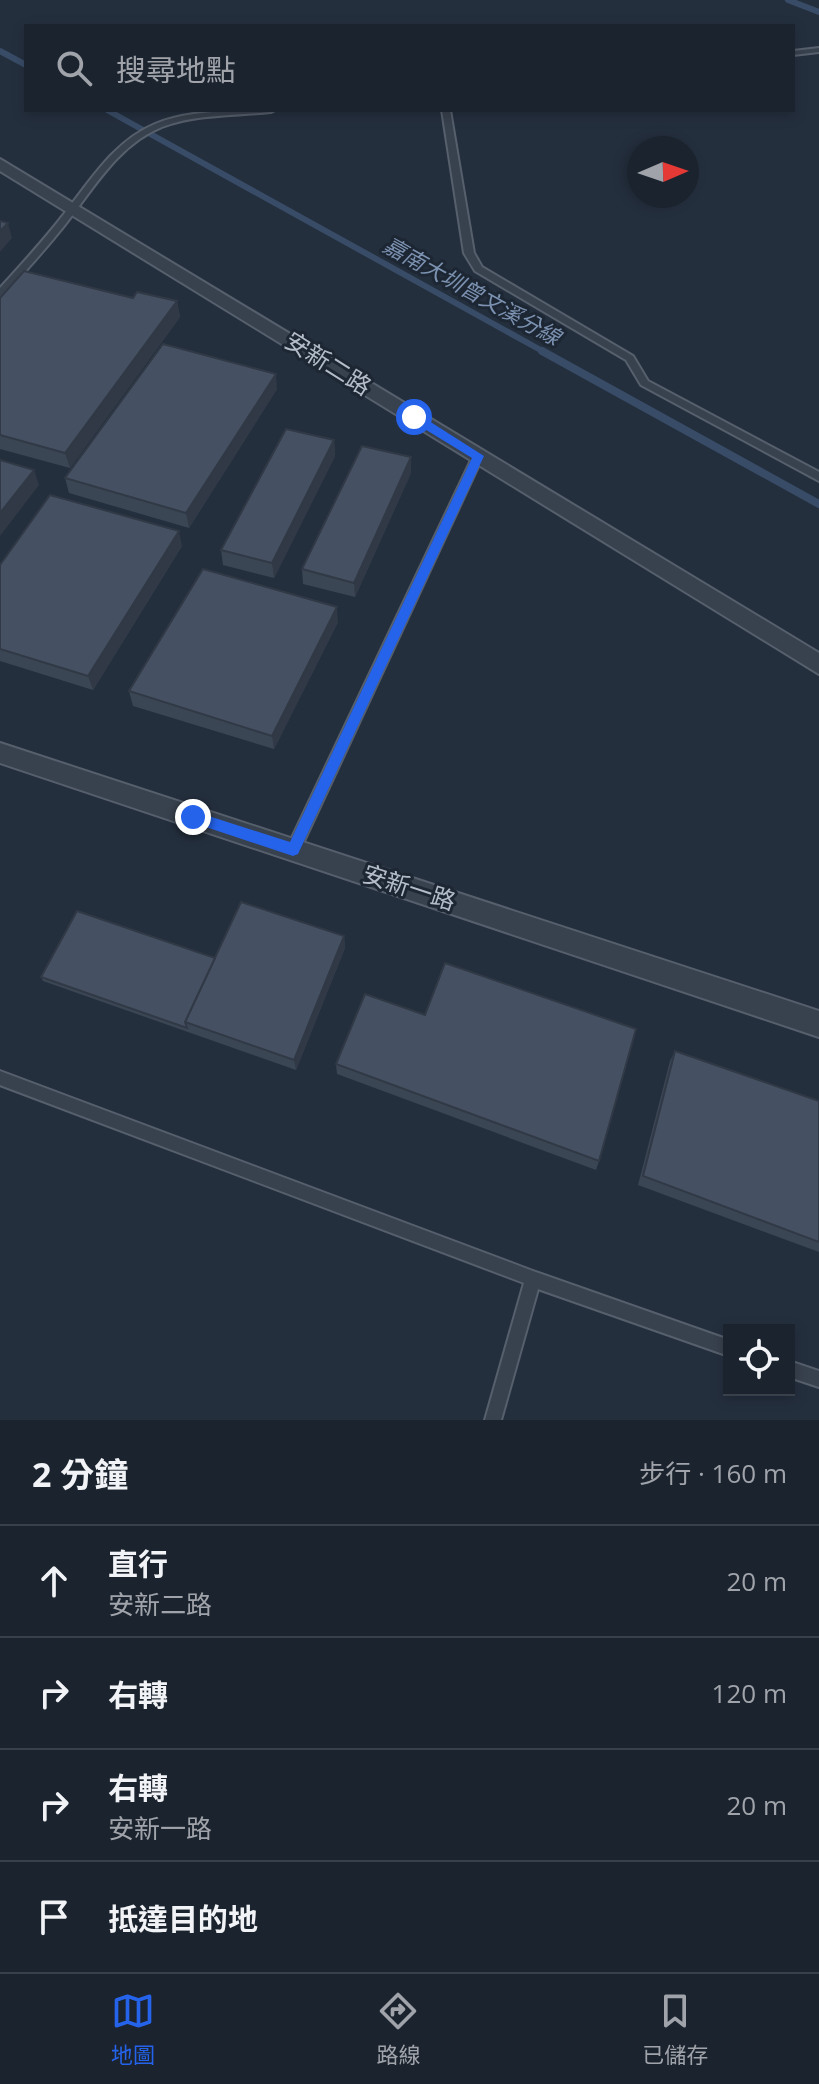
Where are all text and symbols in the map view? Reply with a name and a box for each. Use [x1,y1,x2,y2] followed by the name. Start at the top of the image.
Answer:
[24,24,795,112] search box
[52,46,96,90] icon: search
[116,49,236,90] text: 搜尋地點
[627,136,699,208] north arrow
[379,229,569,353] water label: 嘉南大圳曾文溪分線
[279,323,378,402] street label: 安新二路
[396,399,432,435] route start
[175,799,211,835] route end
[359,856,460,917] street label: 安新一路
[723,1324,795,1396] map controls
[723,1324,795,1396] button: locate
[32,1451,128,1497] text: 2 分鐘
[639,1455,787,1491] text: 步行 · 160 m
[108,1543,168,1584] text: 直行
[32,1559,76,1603] icon: ahead
[726,1563,787,1599] text: 20 m
[108,1586,212,1622] text: 安新二路
[32,1671,76,1715] icon: right
[108,1674,168,1715] text: 右轉
[712,1675,787,1711] text: 120 m
[108,1767,168,1808] text: 右轉
[32,1783,76,1827] icon: right
[726,1787,787,1823] text: 20 m
[108,1810,212,1846] text: 安新一路
[32,1895,76,1939] icon: arrive
[108,1898,258,1939] text: 抵達目的地
[111,1989,155,2069] tab: 地圖
[376,1989,420,2069] tab: 路線
[642,1989,708,2069] tab: 已儲存

